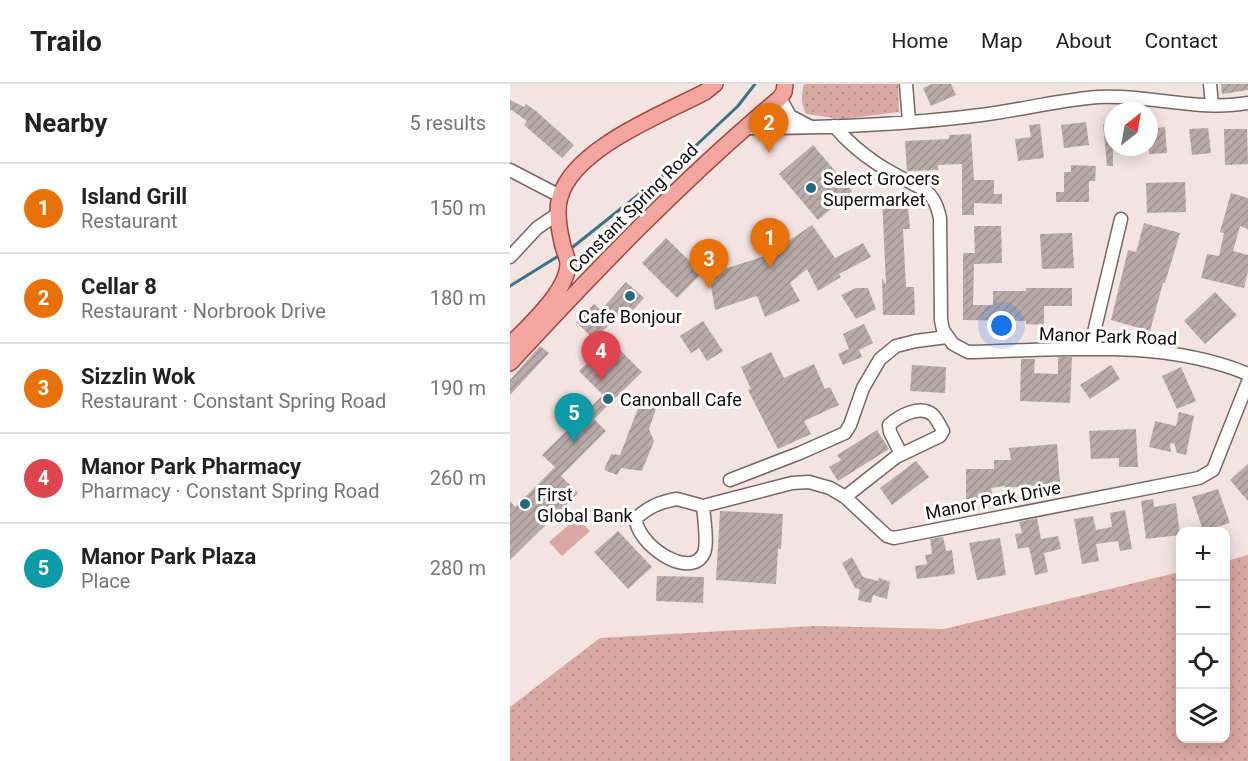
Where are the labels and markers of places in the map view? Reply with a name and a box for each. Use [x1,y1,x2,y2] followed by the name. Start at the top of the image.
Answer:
[750,104,788,153] pin: 2
[823,168,940,210] place label: Select Grocers Supermarket
[804,181,818,195] marker: Select Grocers Supermarket
[750,218,790,268] pin: 1
[690,240,728,289] pin: 3
[623,289,637,303] marker: Cafe Bonjour
[578,306,682,327] place label: Cafe Bonjour
[582,332,620,381] pin: 4
[620,389,742,410] place label: Canonball Cafe
[601,392,615,406] marker: Canonball Cafe
[554,394,594,443] pin: 5
[537,484,634,526] place label: First Global Bank
[518,497,532,511] marker: First Global Bank

